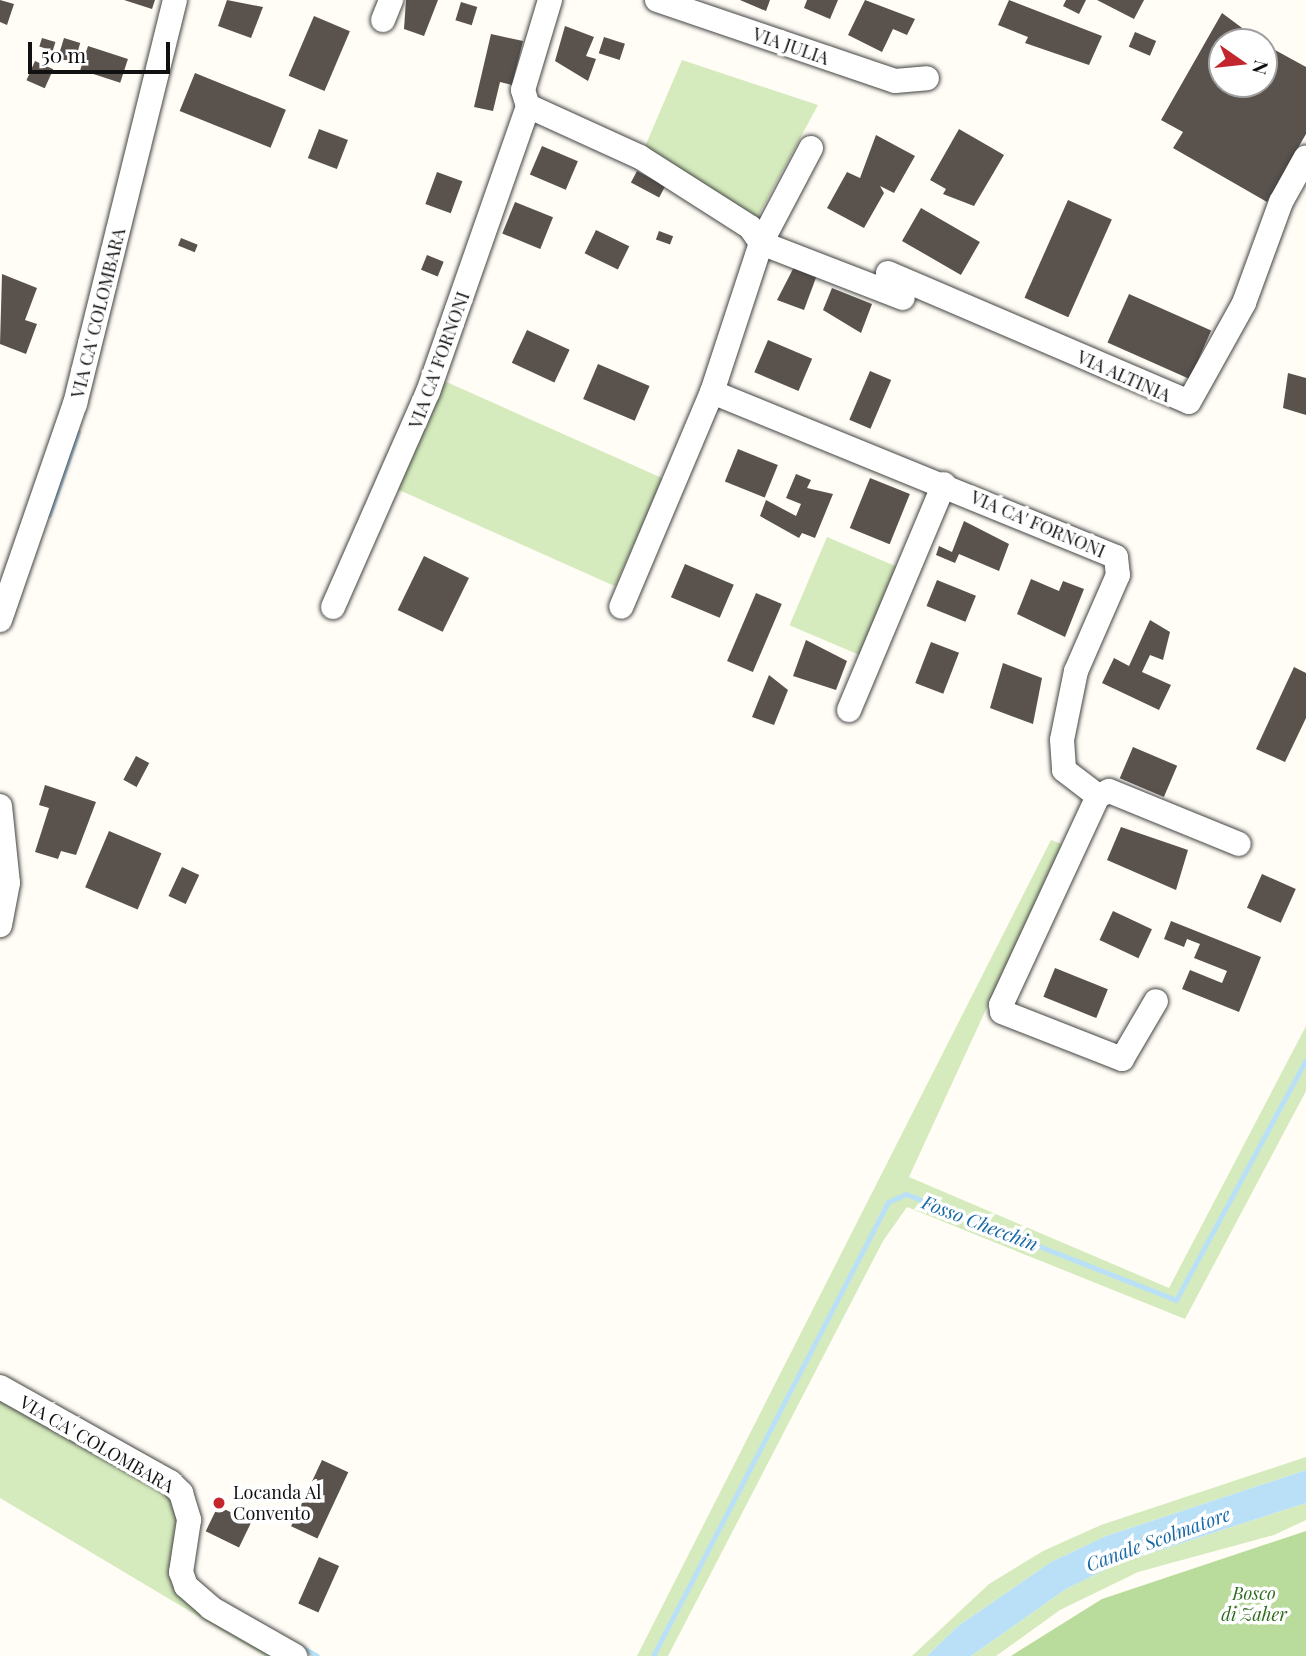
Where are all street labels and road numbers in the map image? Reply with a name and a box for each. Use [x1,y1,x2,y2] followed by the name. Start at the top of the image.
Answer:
[750,23,832,69] street label: VIA JULIA
[66,225,130,401] street label: VIA CA' COLOMBARA
[404,288,474,432] street label: VIA CA' FORNONI
[1073,346,1175,406] street label: VIA ALTINIA
[967,486,1109,562] street label: VIA CA' FORNONI
[16,1391,178,1497] street label: VIA CA' COLOMBARA

